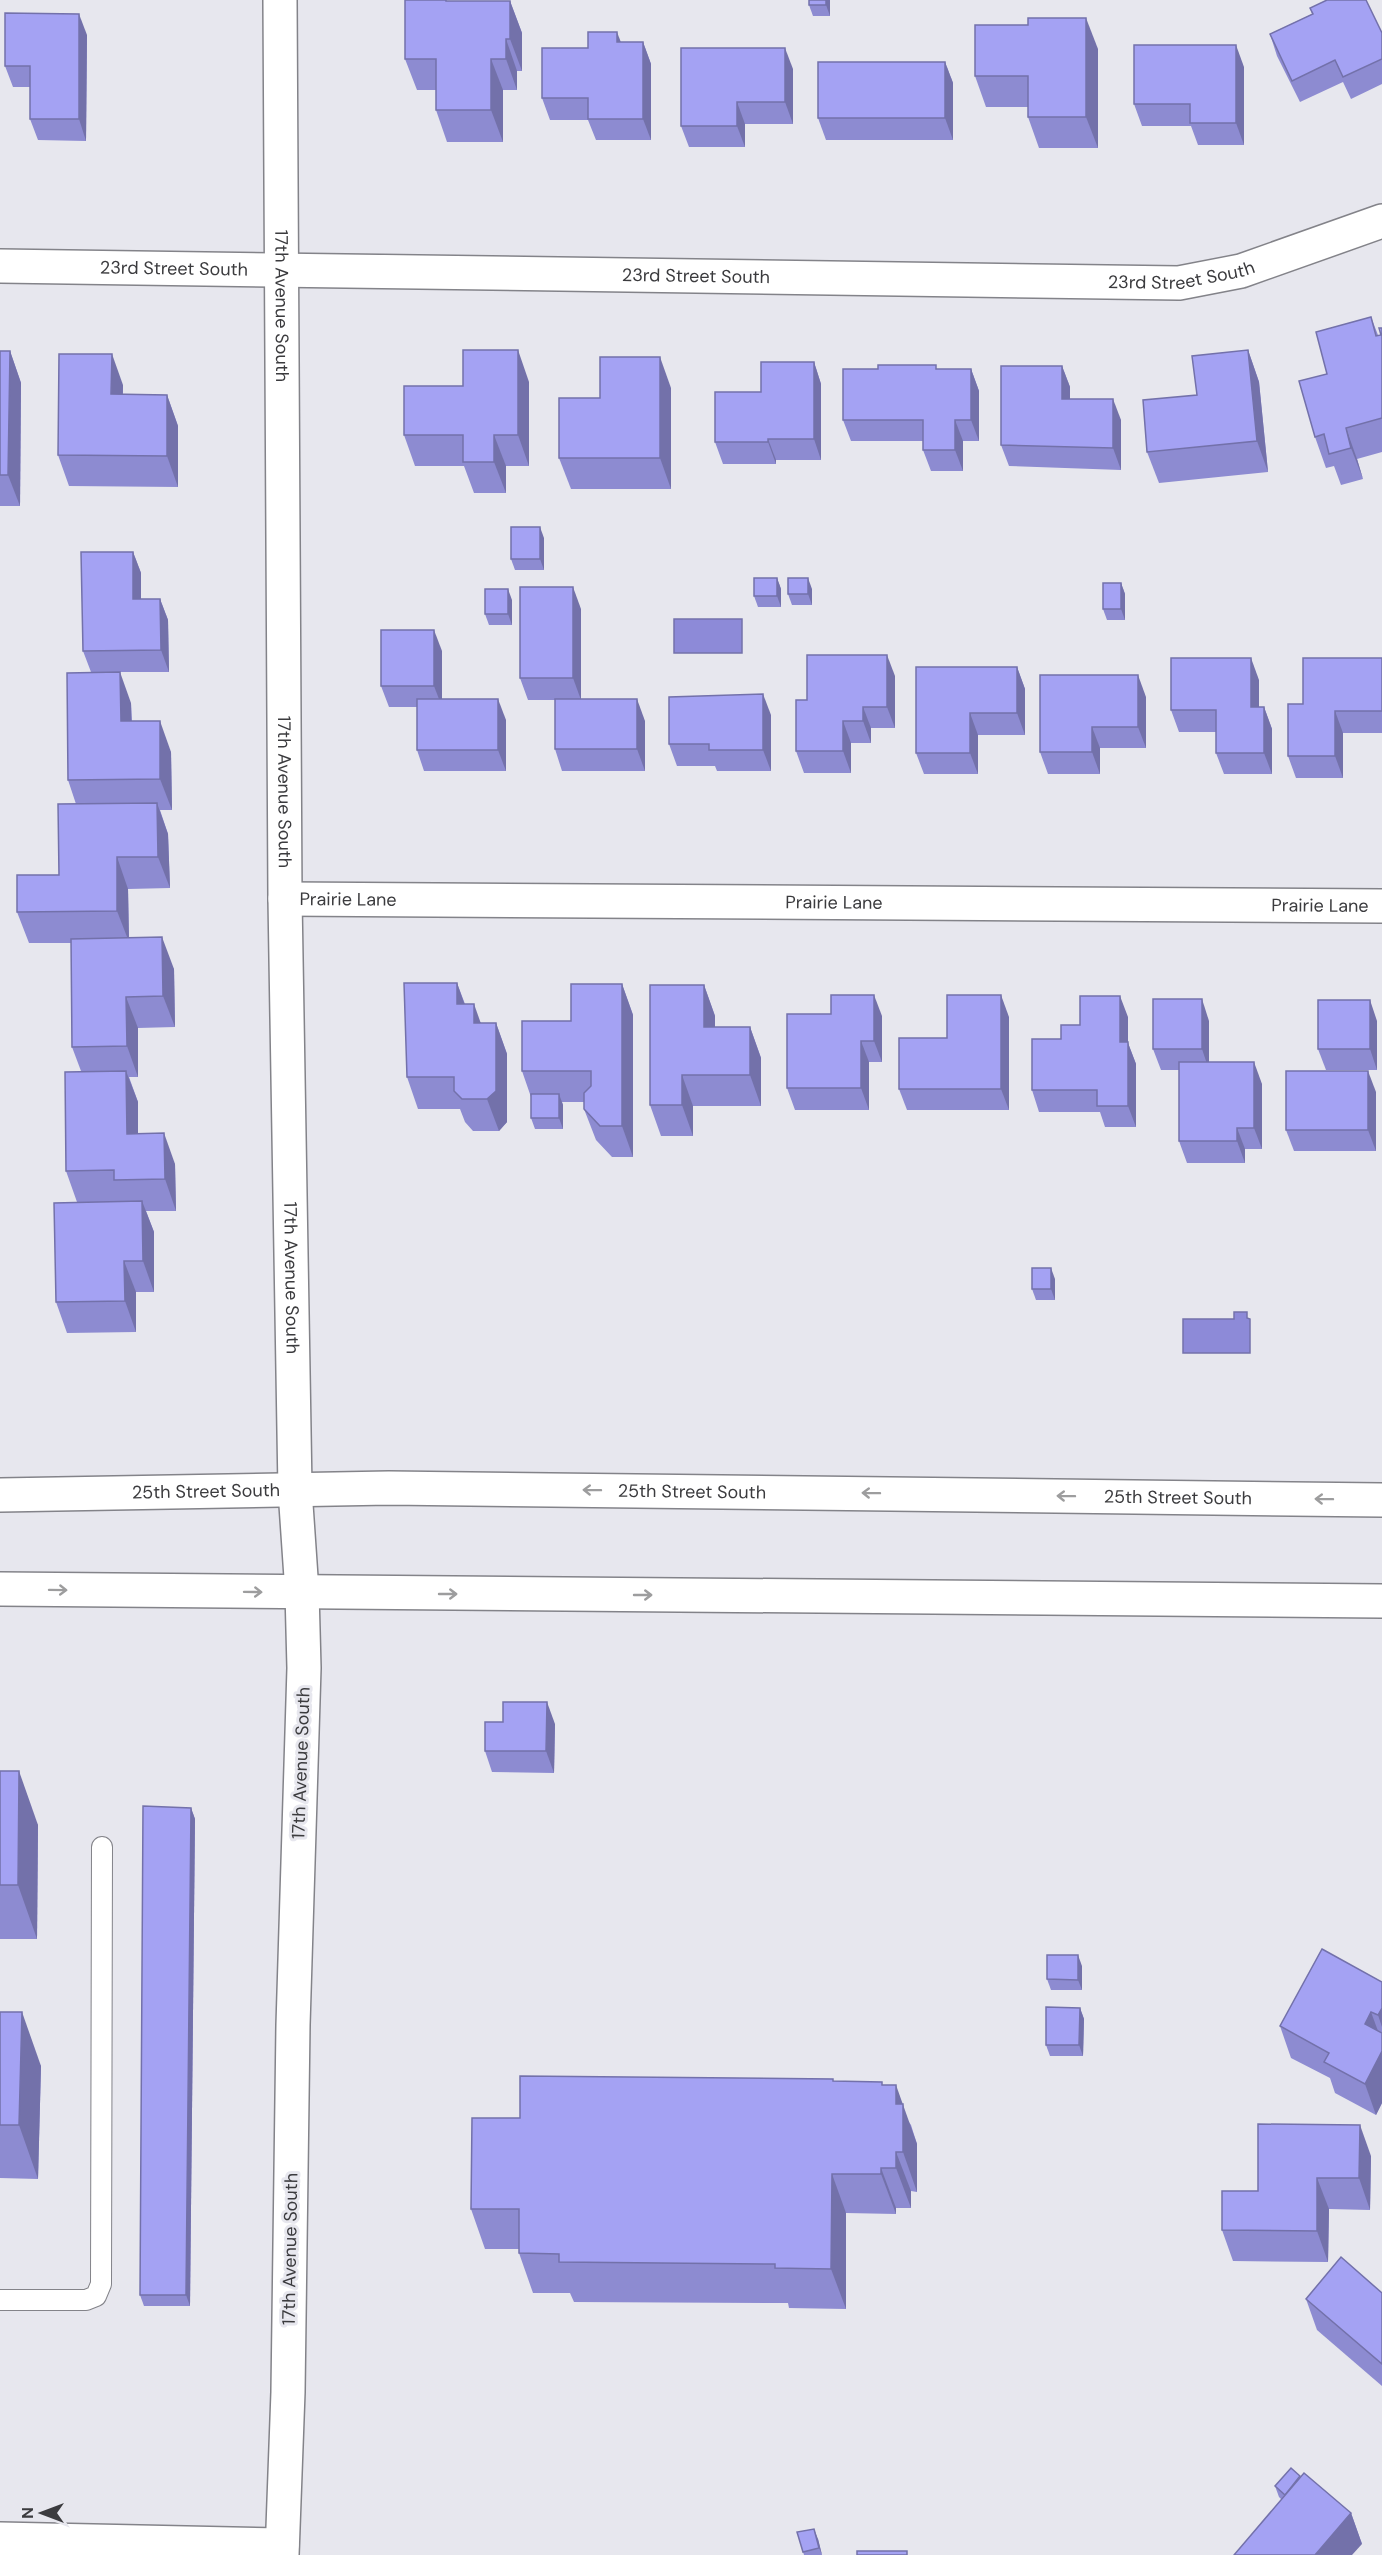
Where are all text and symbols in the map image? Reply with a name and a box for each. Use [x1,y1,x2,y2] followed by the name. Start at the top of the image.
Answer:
[269,230,294,382] street label: 17th Avenue South
[100,255,248,282] street label: 23rd Street South
[1108,255,1258,296] street label: 23rd Street South
[622,263,770,289] street label: 23rd Street South
[272,716,297,868] street label: 17th Avenue South
[299,887,397,912] street label: Prairie Lane
[785,890,883,915] street label: Prairie Lane
[1271,893,1369,918] street label: Prairie Lane
[278,1202,305,1354] street label: 17th Avenue South
[132,1478,280,1505] street label: 25th Street South
[618,1479,766,1505] street label: 25th Street South
[582,1484,602,1496] one-way arrow
[1104,1485,1252,1510] street label: 25th Street South
[861,1488,881,1499] one-way arrow
[1056,1490,1076,1502] one-way arrow
[1314,1493,1334,1505] one-way arrow
[48,1584,68,1595] one-way arrow
[243,1586,263,1598] one-way arrow
[438,1588,458,1600] one-way arrow
[633,1589,653,1601] one-way arrow
[286,1687,316,1839] street label: 17th Avenue South
[277,2173,303,2325] street label: 17th Avenue South
[12,2483,72,2543] north arrow
[17,2507,38,2519] text: N

